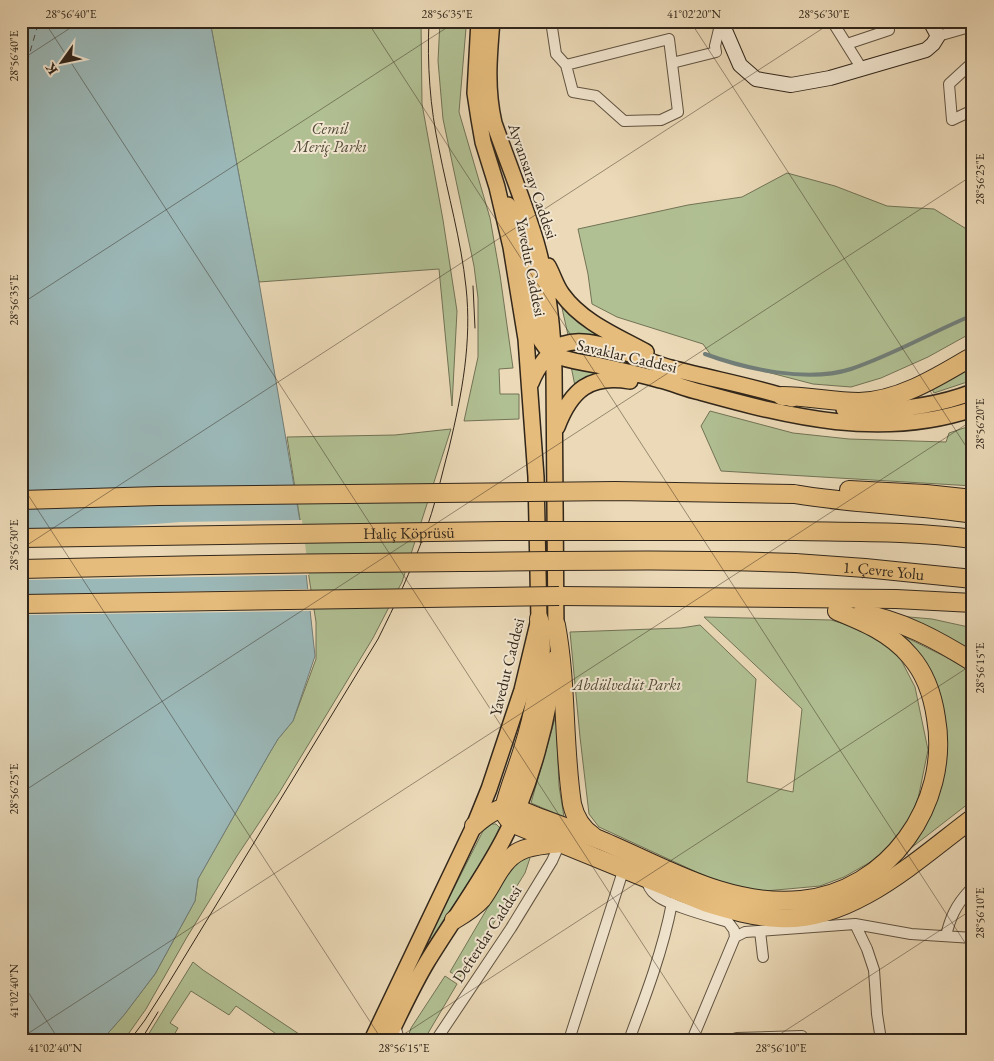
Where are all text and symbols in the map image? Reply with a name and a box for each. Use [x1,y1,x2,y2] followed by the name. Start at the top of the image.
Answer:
[45,6,97,22] text: 28°56'40"E
[421,6,473,22] text: 28°56'35"E
[667,6,721,22] text: 41°02'20"N
[798,6,850,22] text: 28°56'30"E
[6,30,22,82] text: 28°56'40"E
[38,38,88,88] north arrow
[40,59,62,78] text: K
[292,118,367,157] park label: Cemil Meriç Parkı
[503,119,563,242] street label: Ayvansaray Caddesi
[972,153,988,205] text: 28°56'25"E
[511,216,551,318] street label: Yavedut Caddesi
[6,274,22,326] text: 28°56'35"E
[575,334,679,378] street label: Savaklar Caddesi
[972,398,988,450] text: 28°56'20"E
[6,519,22,571] text: 28°56'30"E
[363,521,455,544] street label: Haliç Köprüsü
[842,556,926,585] street label: 1. Çevre Yolu
[485,616,529,718] street label: Yavedut Caddesi
[972,642,988,694] text: 28°56'15"E
[572,674,681,695] park label: Abdülvedüt Parkı
[6,763,22,815] text: 28°56'25"E
[448,881,526,987] street label: Defterdar Caddesi
[972,887,988,939] text: 28°56'10"E
[6,964,22,1018] text: 41°02'40"N
[28,1040,82,1056] text: 41°02'40"N
[378,1040,430,1056] text: 28°56'15"E
[755,1040,807,1056] text: 28°56'10"E

